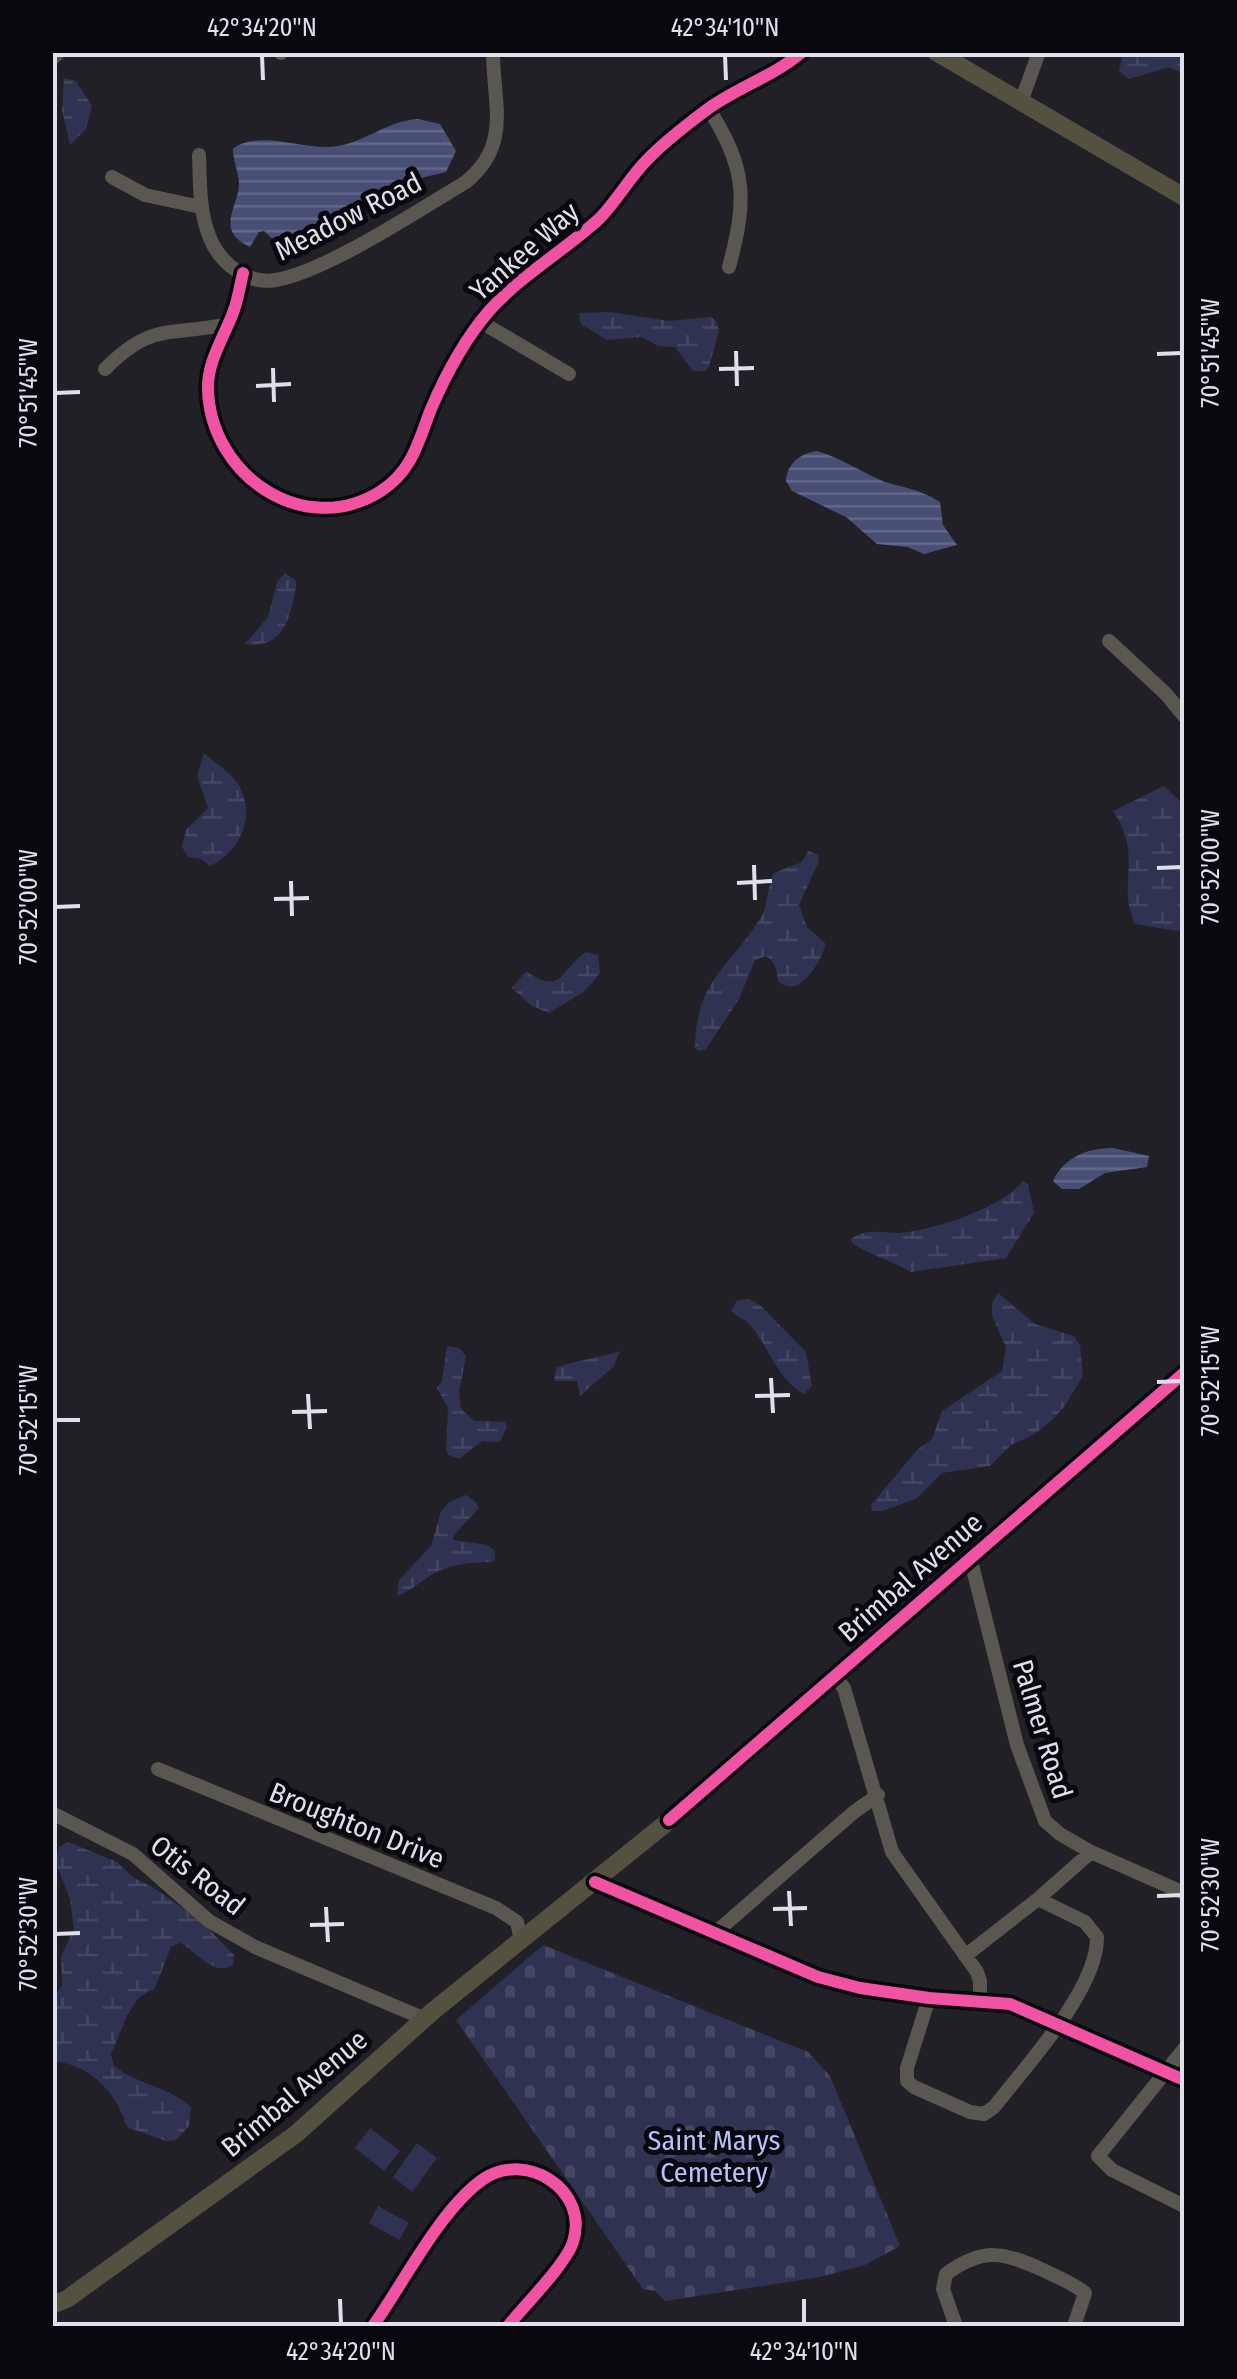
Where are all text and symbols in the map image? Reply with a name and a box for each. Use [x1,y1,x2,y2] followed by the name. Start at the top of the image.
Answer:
[207,13,317,43] text: 42°34'20"N
[671,13,779,43] text: 42°34'10"N
[269,165,427,267] street label: Meadow Road
[463,195,586,308] street label: Yankee Way
[1196,298,1226,408] text: 70°51'45"W
[14,338,44,448] text: 70°51'45"W
[1196,809,1226,925] text: 70°52'00"W
[14,849,44,965] text: 70°52'00"W
[1196,1325,1226,1436] text: 70°52'15"W
[14,1364,44,1475] text: 70°52'15"W
[832,1506,989,1649] street label: Brimbal Avenue
[1006,1656,1079,1803] street label: Palmer Road
[265,1775,449,1876] street label: Broughton Drive
[144,1828,251,1922] street label: Otis Road
[1196,1838,1226,1952] text: 70°52'30"W
[14,1877,44,1991] text: 70°52'30"W
[215,2023,374,2164] street label: Brimbal Avenue
[648,2124,780,2189] park label: Saint Marys Cemetery
[286,2337,396,2367] text: 42°34'20"N
[750,2337,858,2367] text: 42°34'10"N

